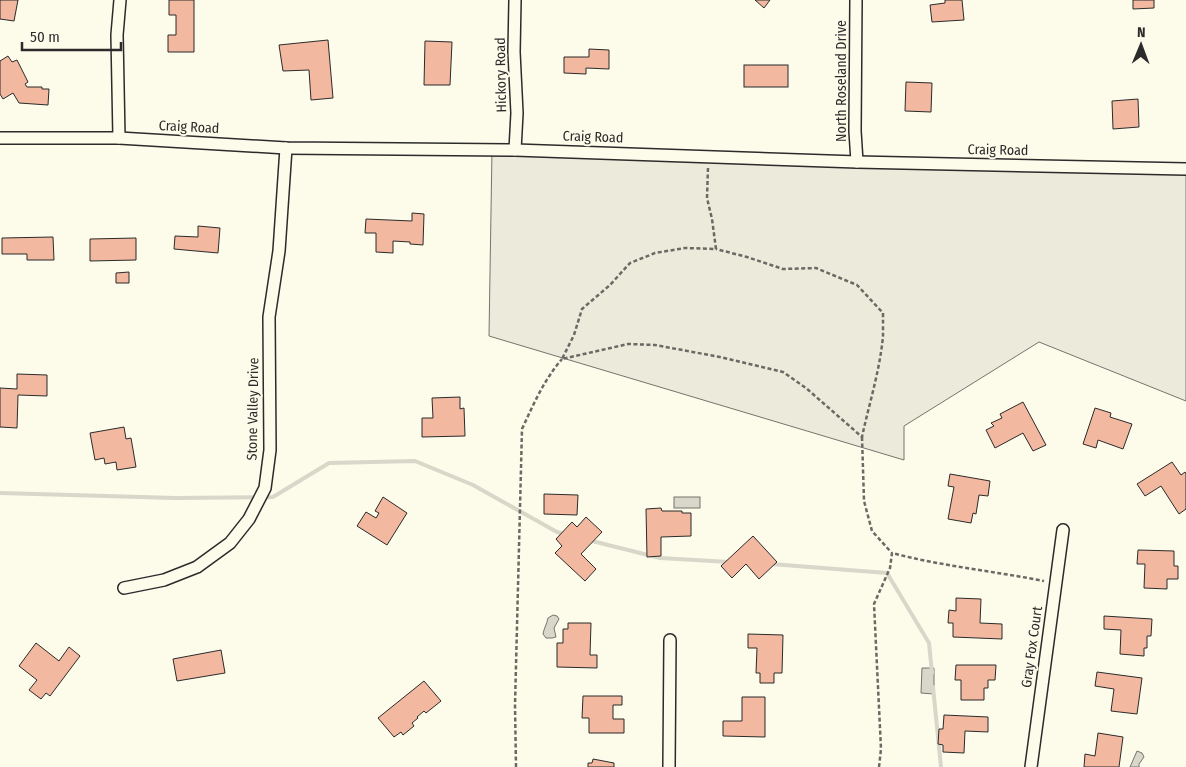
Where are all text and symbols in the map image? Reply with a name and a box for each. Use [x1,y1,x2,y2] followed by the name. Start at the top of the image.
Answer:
[22,20,121,52] scale bar
[833,20,850,142] street label: North Roseland Drive
[1116,20,1166,70] north arrow
[1137,24,1146,41] text: N
[30,28,60,46] text: 50 m
[492,37,510,113] street label: Hickory Road
[158,117,220,137] street label: Craig Road
[562,127,624,147] street label: Craig Road
[968,141,1028,159] street label: Craig Road
[244,357,262,461] street label: Stone Valley Drive
[1018,605,1046,689] street label: Gray Fox Court

